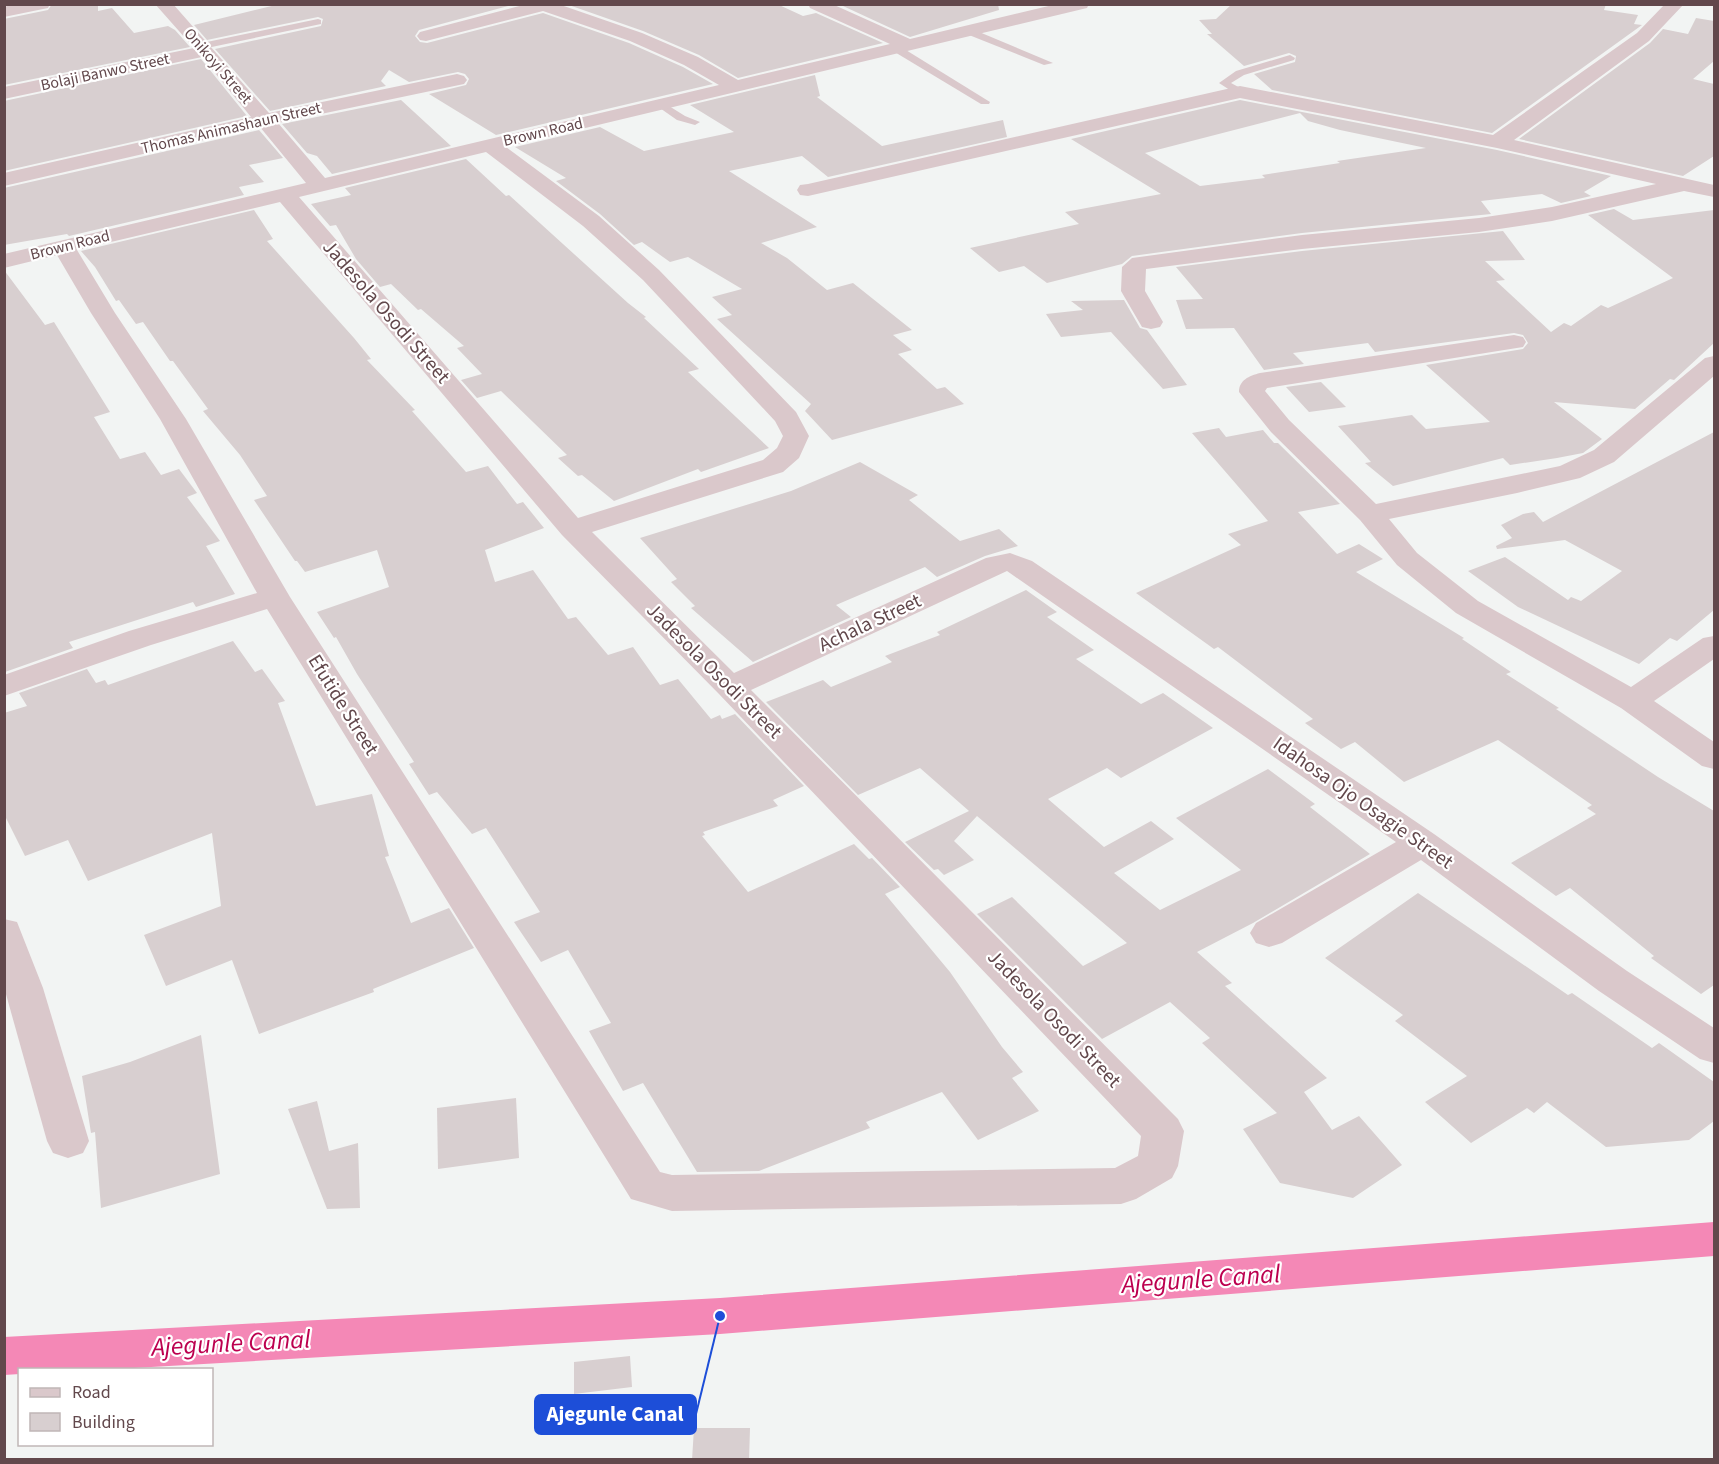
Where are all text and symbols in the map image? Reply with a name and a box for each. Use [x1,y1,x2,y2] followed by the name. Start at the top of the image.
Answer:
[179,23,258,109] street label: Onikoyi Street
[39,48,172,96] street label: Bolaji Banwo Street
[139,96,324,159] street label: Thomas Animashaun Street
[501,112,585,152] street label: Brown Road
[28,225,112,265] street label: Brown Road
[316,234,456,390] street label: Jadesola Osodi Street
[814,587,926,659] street label: Achala Street
[640,597,788,745] street label: Jadesola Osodi Street
[301,649,385,761] street label: Efutide Street
[1267,730,1459,876] street label: Idahosa Ojo Osagie Street
[981,944,1127,1094] street label: Jadesola Osodi Street
[1118,1255,1282,1303] water label: Ajegunle Canal
[149,1320,312,1366] water label: Ajegunle Canal
[18,1368,213,1446] legend
[72,1380,111,1405] text: Road
[535,1395,696,1434] callout: Ajegunle Canal
[545,1399,684,1429] text: Ajegunle Canal
[72,1410,135,1435] text: Building

